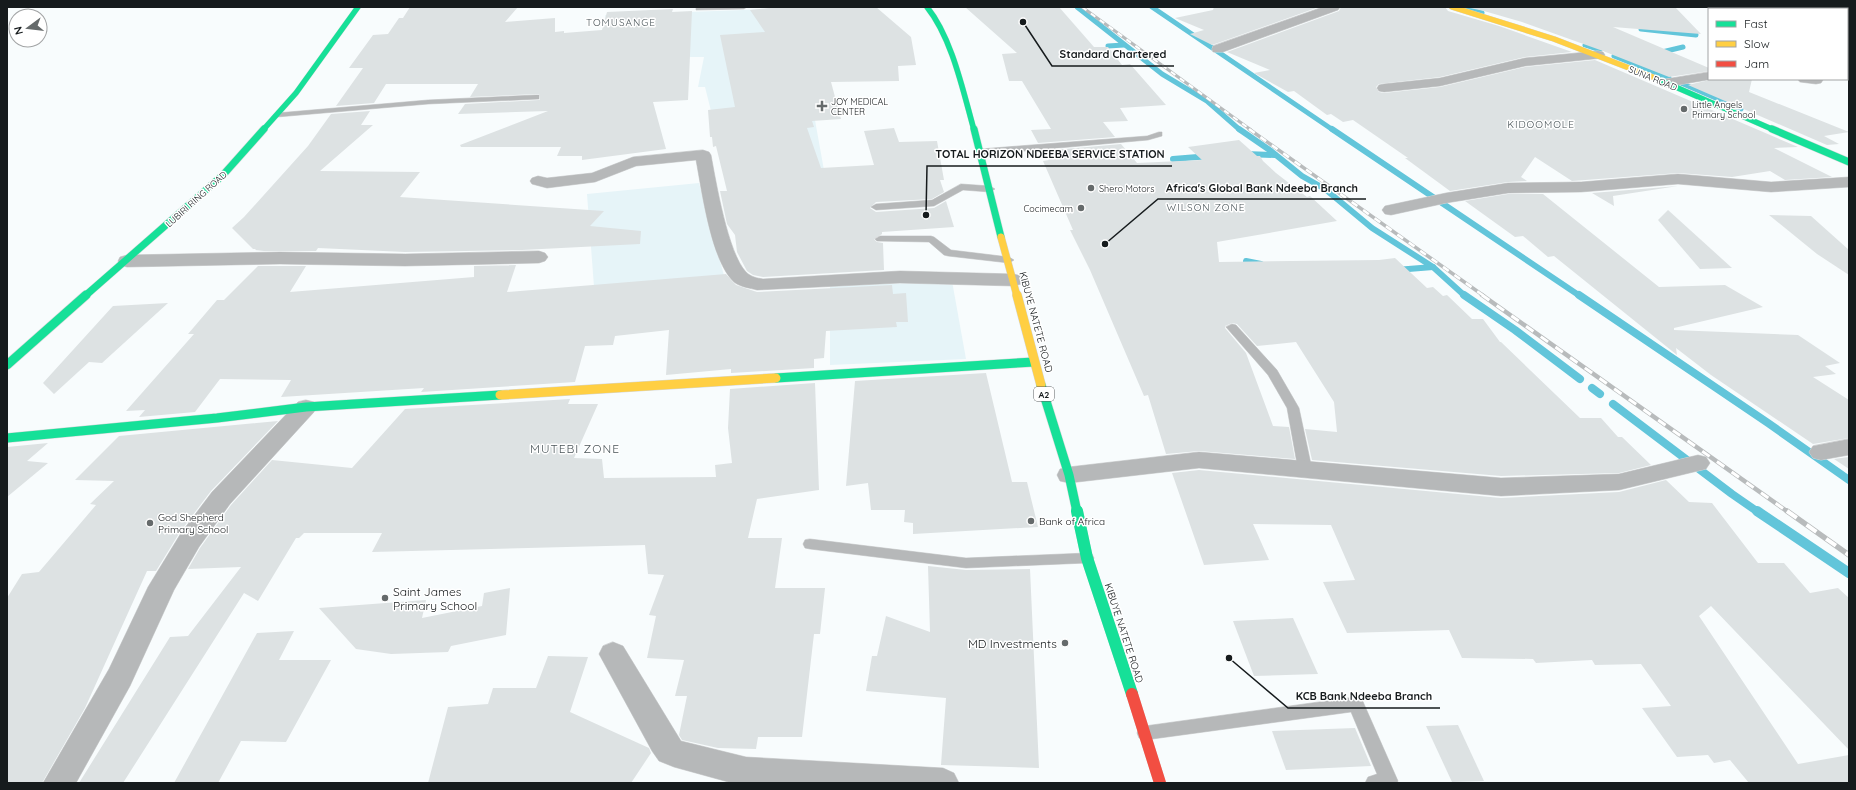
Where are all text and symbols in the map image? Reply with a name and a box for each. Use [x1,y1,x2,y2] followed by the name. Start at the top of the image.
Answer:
[8,8,48,48] north arrow
[1708,8,1848,80] legend
[586,16,656,29] district label: TOMUSANGE
[1744,16,1768,31] text: Fast
[11,25,26,36] text: N
[1744,36,1770,51] text: Slow
[1052,43,1174,66] callout: Standard Chartered
[1060,47,1166,61] text: Standard Chartered
[1744,56,1769,71] text: Jam
[1627,63,1679,93] street label: SUNA ROAD
[831,96,888,117] place label: JOY MEDICAL CENTER
[1692,99,1755,120] place label: Little Angels Primary School
[816,100,828,112] marker: JOY MEDICAL CENTER
[1679,104,1689,114] marker: Little Angels Primary School
[1507,118,1575,131] district label: KIDOOMOLE
[927,143,1172,166] callout: TOTAL HORIZON NDEEBA SERVICE STATION
[935,147,1165,161] text: TOTAL HORIZON NDEEBA SERVICE STATION
[163,168,229,229] street label: LUBIRI RING ROAD
[1158,176,1366,199] callout: Africa's Global Bank Ndeeba Branch
[1166,181,1358,195] text: Africa's Global Bank Ndeeba Branch
[1086,183,1096,193] marker: Shero Motors
[1099,183,1154,194] place label: Shero Motors
[1167,201,1245,214] district label: WILSON ZONE
[1023,203,1073,214] place label: Cocimecam
[1076,203,1086,213] marker: Cocimecam
[1016,270,1056,374] street label: KIBUYE NATETE ROAD
[1034,387,1054,401] road number: A2
[530,441,620,456] district label: MUTEBI ZONE
[158,511,228,536] place label: God Shepherd Primary School
[1039,515,1105,528] place label: Bank of Africa
[1026,516,1036,526] marker: Bank of Africa
[145,518,155,528] marker: God Shepherd Primary School
[1102,581,1146,685] street label: KIBUYE NATETE ROAD
[393,584,477,613] place label: Saint James Primary School
[380,593,390,603] marker: Saint James Primary School
[968,636,1057,651] place label: MD Investments
[1060,638,1070,648] marker: MD Investments
[1288,685,1440,708] callout: KCB Bank Ndeeba Branch
[1296,689,1432,703] text: KCB Bank Ndeeba Branch

